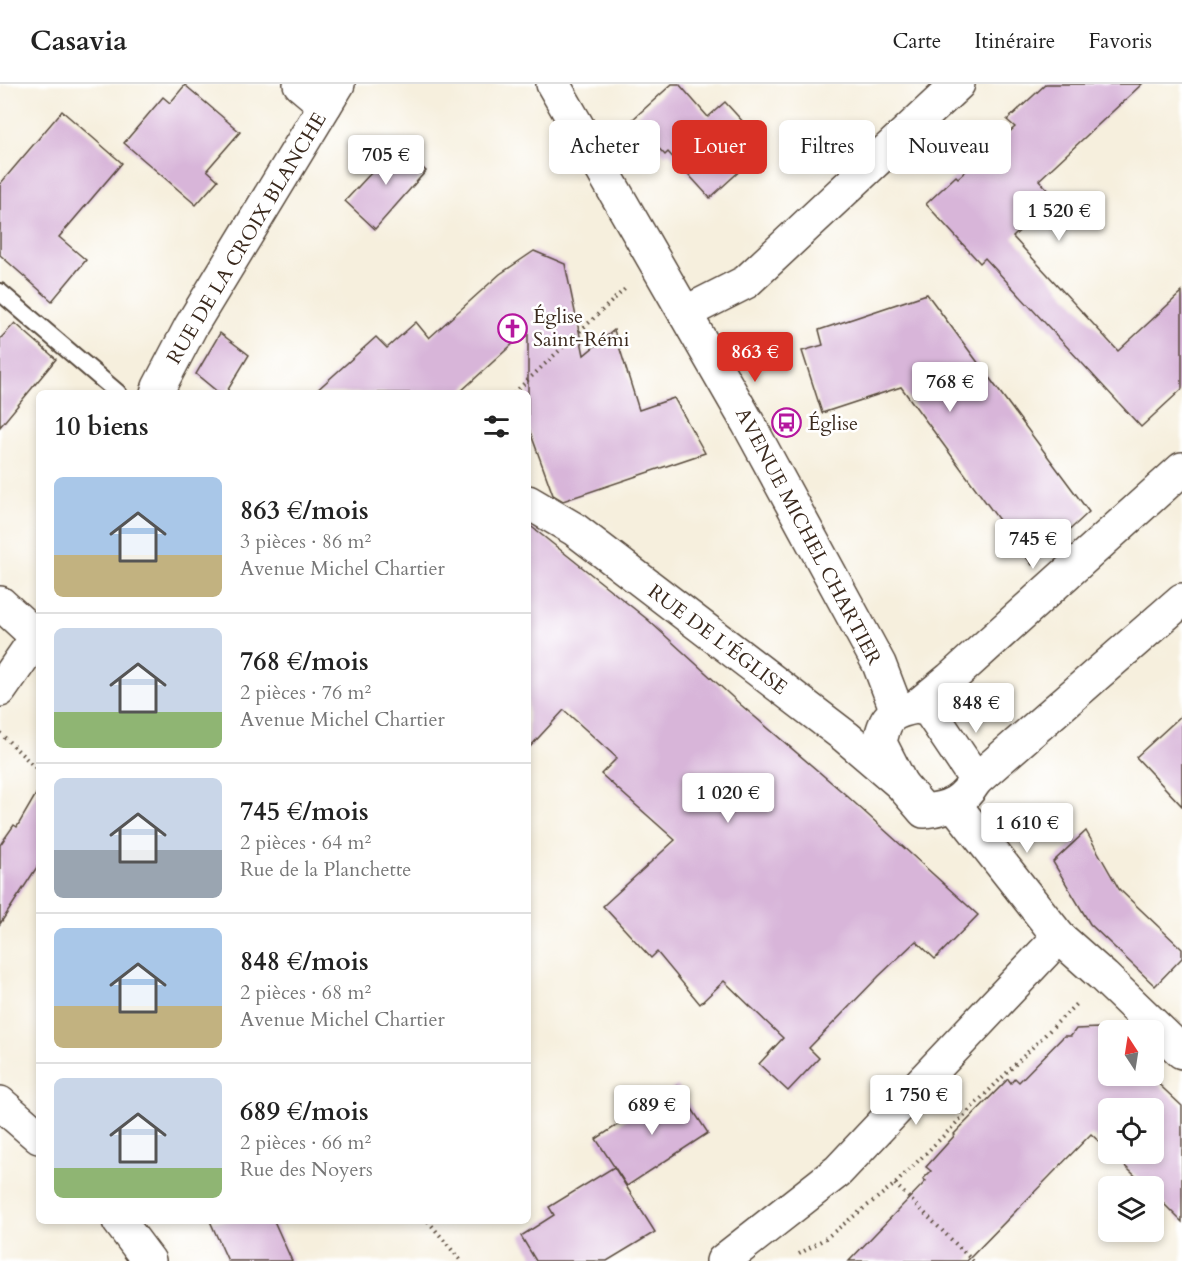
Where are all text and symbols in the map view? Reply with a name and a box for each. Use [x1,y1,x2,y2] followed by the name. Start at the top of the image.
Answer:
[30,22,127,60] text: Casavia
[892,27,941,56] text: Carte
[974,27,1055,56] text: Itinéraire
[1088,27,1152,56] text: Favoris
[160,107,332,369] street label: RUE DE LA CROIX BLANCHE
[549,120,660,174] chip: Acheter
[672,120,767,174] chip: Louer
[779,120,875,174] chip: Filtres
[887,120,1011,174] chip: Nouveau
[344,135,428,186] pin: 705 €
[362,141,410,168] text: 705 €
[1004,191,1114,242] pin: 1 520 €
[1027,197,1091,224] text: 1 520 €
[533,303,630,353] place label: Église Saint-Rémi
[496,312,528,344] church icon: Église Saint-Rémi
[713,332,797,383] pin: 863 €
[731,338,779,365] text: 863 €
[908,362,992,413] pin: 768 €
[926,368,974,395] text: 768 €
[729,403,888,670] street label: AVENUE MICHEL CHARTIER
[771,407,803,439] bus stop icon: Église
[54,409,149,444] text: 10 biens
[480,410,513,443] icon: filters
[808,410,858,437] place label: Église
[240,493,369,528] text: 863 €/mois
[102,501,174,573] icon: home
[991,519,1075,570] pin: 745 €
[1009,525,1057,552] text: 745 €
[240,528,371,555] text: 3 pièces · 86 m²
[240,555,445,582] text: Avenue Michel Chartier
[643,578,793,701] street label: RUE DE L'ÉGLISE
[240,644,369,679] text: 768 €/mois
[102,652,174,724] icon: home
[240,679,371,706] text: 2 pièces · 76 m²
[934,683,1018,734] pin: 848 €
[952,689,1000,716] text: 848 €
[240,706,445,733] text: Avenue Michel Chartier
[673,773,783,824] pin: 1 020 €
[696,779,760,806] text: 1 020 €
[240,794,369,829] text: 745 €/mois
[102,802,174,874] icon: home
[972,803,1082,854] pin: 1 610 €
[995,809,1059,836] text: 1 610 €
[240,829,371,856] text: 2 pièces · 64 m²
[240,856,411,883] text: Rue de la Planchette
[240,944,369,979] text: 848 €/mois
[102,952,174,1024] icon: home
[240,979,371,1006] text: 2 pièces · 68 m²
[240,1006,445,1033] text: Avenue Michel Chartier
[1098,1020,1164,1086] north arrow
[1098,1020,1164,1242] map controls
[861,1075,971,1126] pin: 1 750 €
[884,1081,948,1108] text: 1 750 €
[610,1085,694,1136] pin: 689 €
[628,1091,676,1118] text: 689 €
[240,1094,369,1129] text: 689 €/mois
[1098,1098,1164,1164] button: locate
[102,1102,174,1174] icon: home
[240,1129,371,1156] text: 2 pièces · 66 m²
[240,1156,373,1183] text: Rue des Noyers
[1098,1176,1164,1242] button: layers

